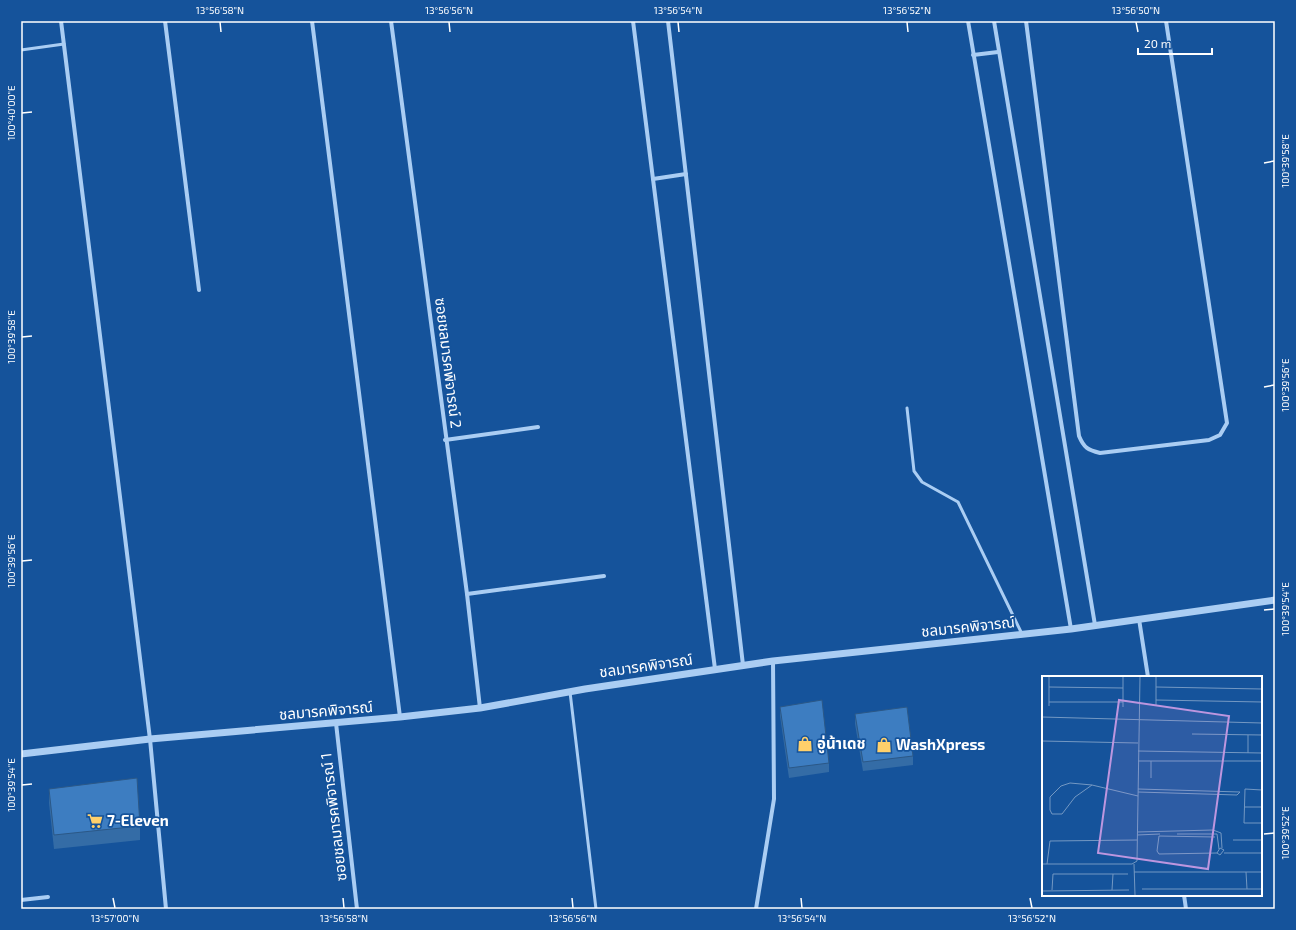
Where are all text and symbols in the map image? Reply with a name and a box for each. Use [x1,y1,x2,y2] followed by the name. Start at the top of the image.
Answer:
[196,4,244,16] text: 13°56'58"N
[425,4,473,16] text: 13°56'56"N
[654,4,702,16] text: 13°56'54"N
[883,4,931,16] text: 13°56'52"N
[1112,4,1160,16] text: 13°56'50"N
[1138,30,1212,56] scale bar
[1144,36,1171,50] text: 20 m
[5,85,17,141] text: 100°40'00"E
[1279,134,1291,188] text: 100°39'58"E
[432,296,466,429] street label: ซอยชลมารคพิจารณ์ 2
[5,310,17,364] text: 100°39'58"E
[1279,358,1291,412] text: 100°39'56"E
[5,534,17,588] text: 100°39'56"E
[1279,582,1291,636] text: 100°39'54"E
[920,612,1016,640] street label: ชลมารคพิจารณ์
[598,650,694,680] street label: ชลมารคพิจารณ์
[1042,676,1262,896] inset map
[278,697,374,723] street label: ชลมารคพิจารณ์
[817,734,866,754] place label: อู่น้าเดช
[796,735,814,753] shop icon: อู่น้าเดช
[896,735,985,753] place label: WashXpress
[875,736,893,754] shop icon: WashXpress
[316,752,350,882] street label: ซอยชลมารคพิจารณ์ 1
[5,758,17,812] text: 100°39'54"E
[1279,806,1291,860] text: 100°39'52"E
[107,811,169,829] place label: 7-Eleven
[86,812,104,830] supermarket icon: 7-Eleven
[91,912,139,924] text: 13°57'00"N
[320,912,368,924] text: 13°56'58"N
[549,912,597,924] text: 13°56'56"N
[778,912,826,924] text: 13°56'54"N
[1008,912,1056,924] text: 13°56'52"N

